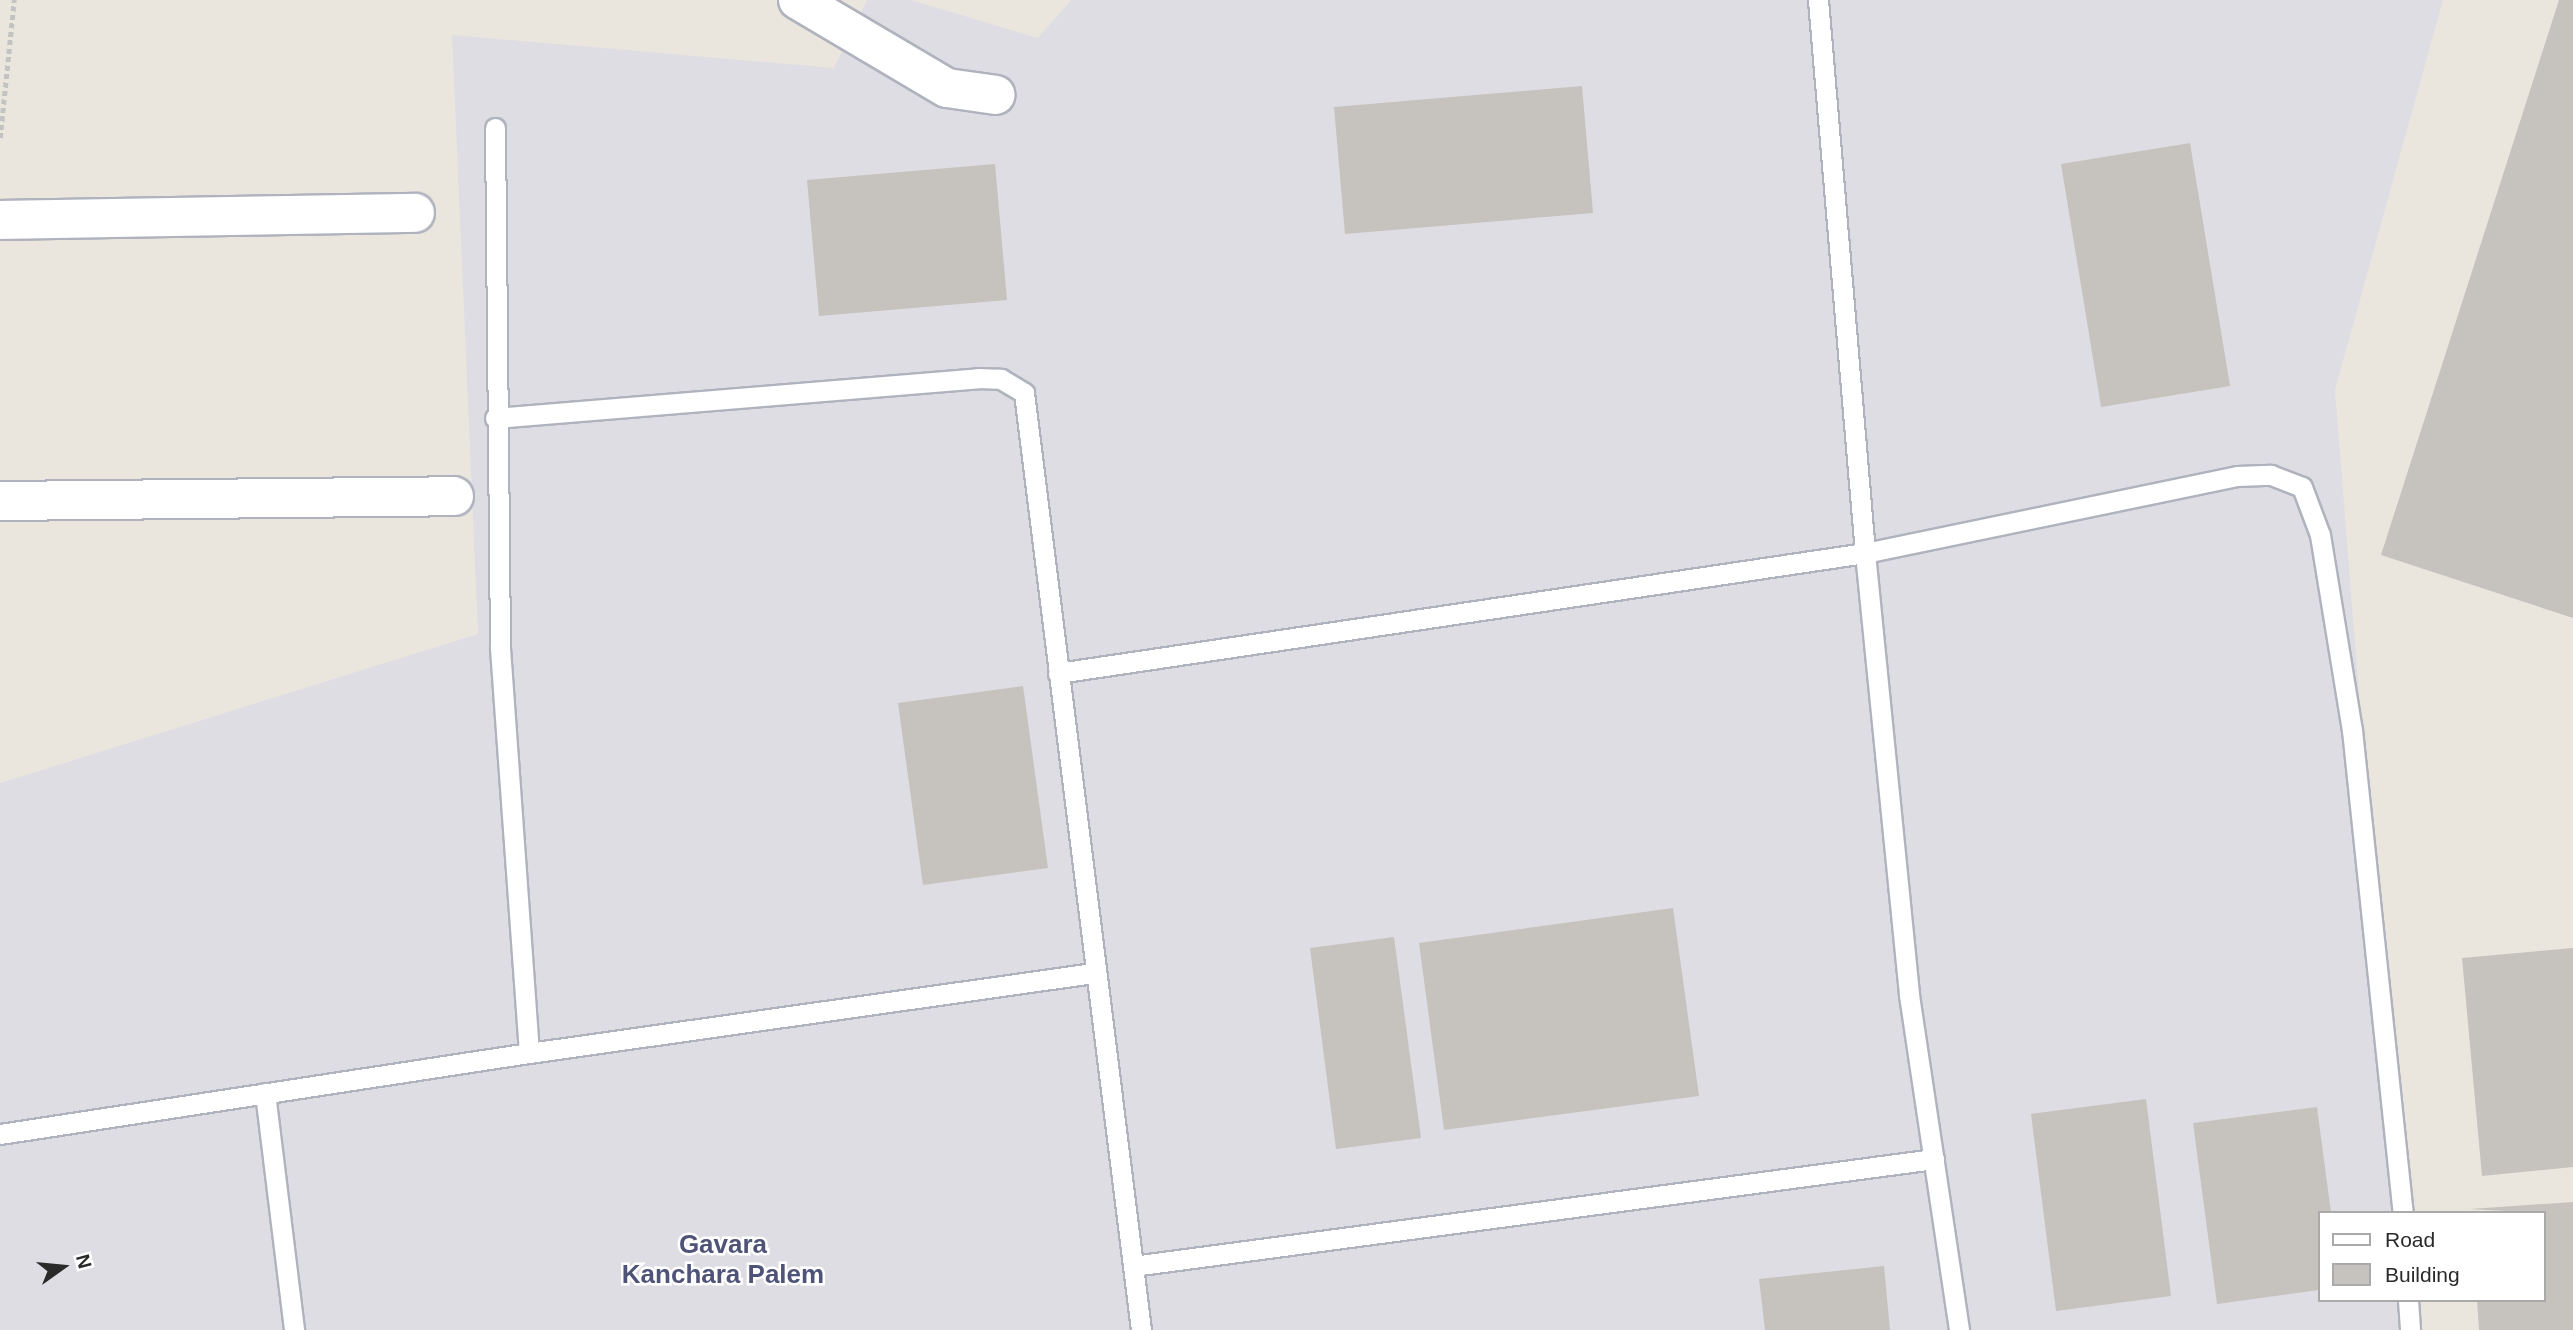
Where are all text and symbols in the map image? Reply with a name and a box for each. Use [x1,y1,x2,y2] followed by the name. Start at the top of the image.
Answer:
[2318,1211,2545,1302] legend
[2385,1228,2435,1251] text: Road
[622,1229,824,1290] district label: Gavara Kanchara Palem
[28,1232,98,1302] north arrow
[72,1252,96,1271] text: N
[2385,1263,2460,1286] text: Building

